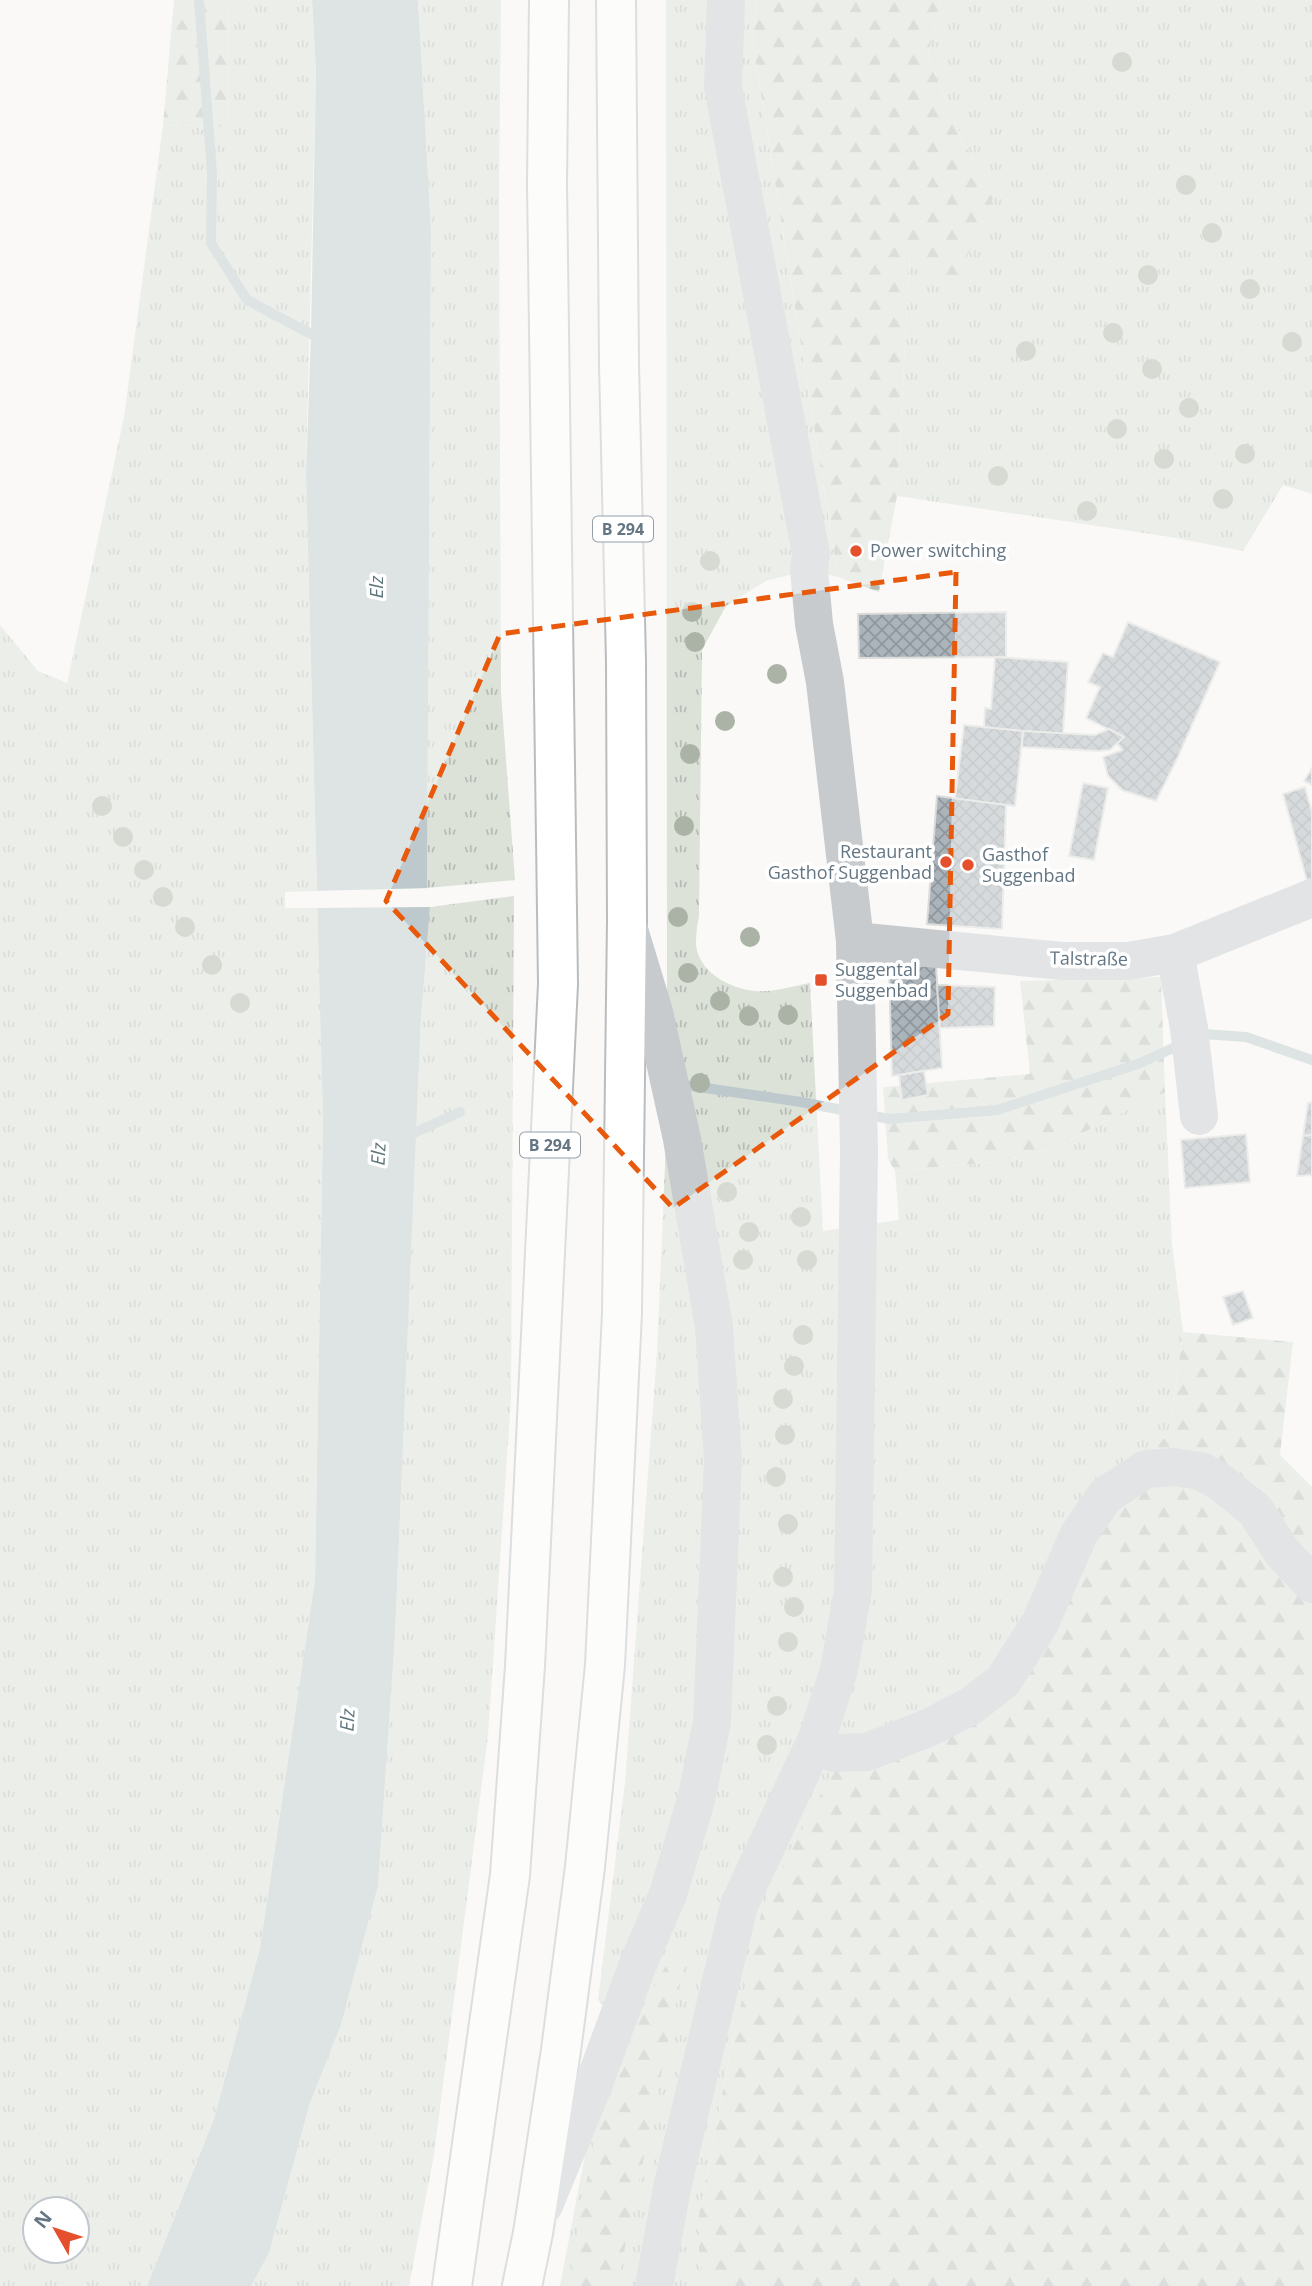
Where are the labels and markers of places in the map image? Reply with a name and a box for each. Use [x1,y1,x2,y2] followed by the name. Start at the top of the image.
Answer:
[870,538,1006,562] place label: Power switching
[848,543,864,559] marker: Power switching
[768,839,932,884] place label: Restaurant Gasthof Suggenbad
[982,842,1076,887] place label: Gasthof Suggenbad
[938,854,954,870] marker: Restaurant Gasthof Suggenbad
[960,857,976,873] marker: Gasthof Suggenbad
[835,957,929,1002] place label: Suggental Suggenbad
[813,972,829,988] marker: Suggental Suggenbad

